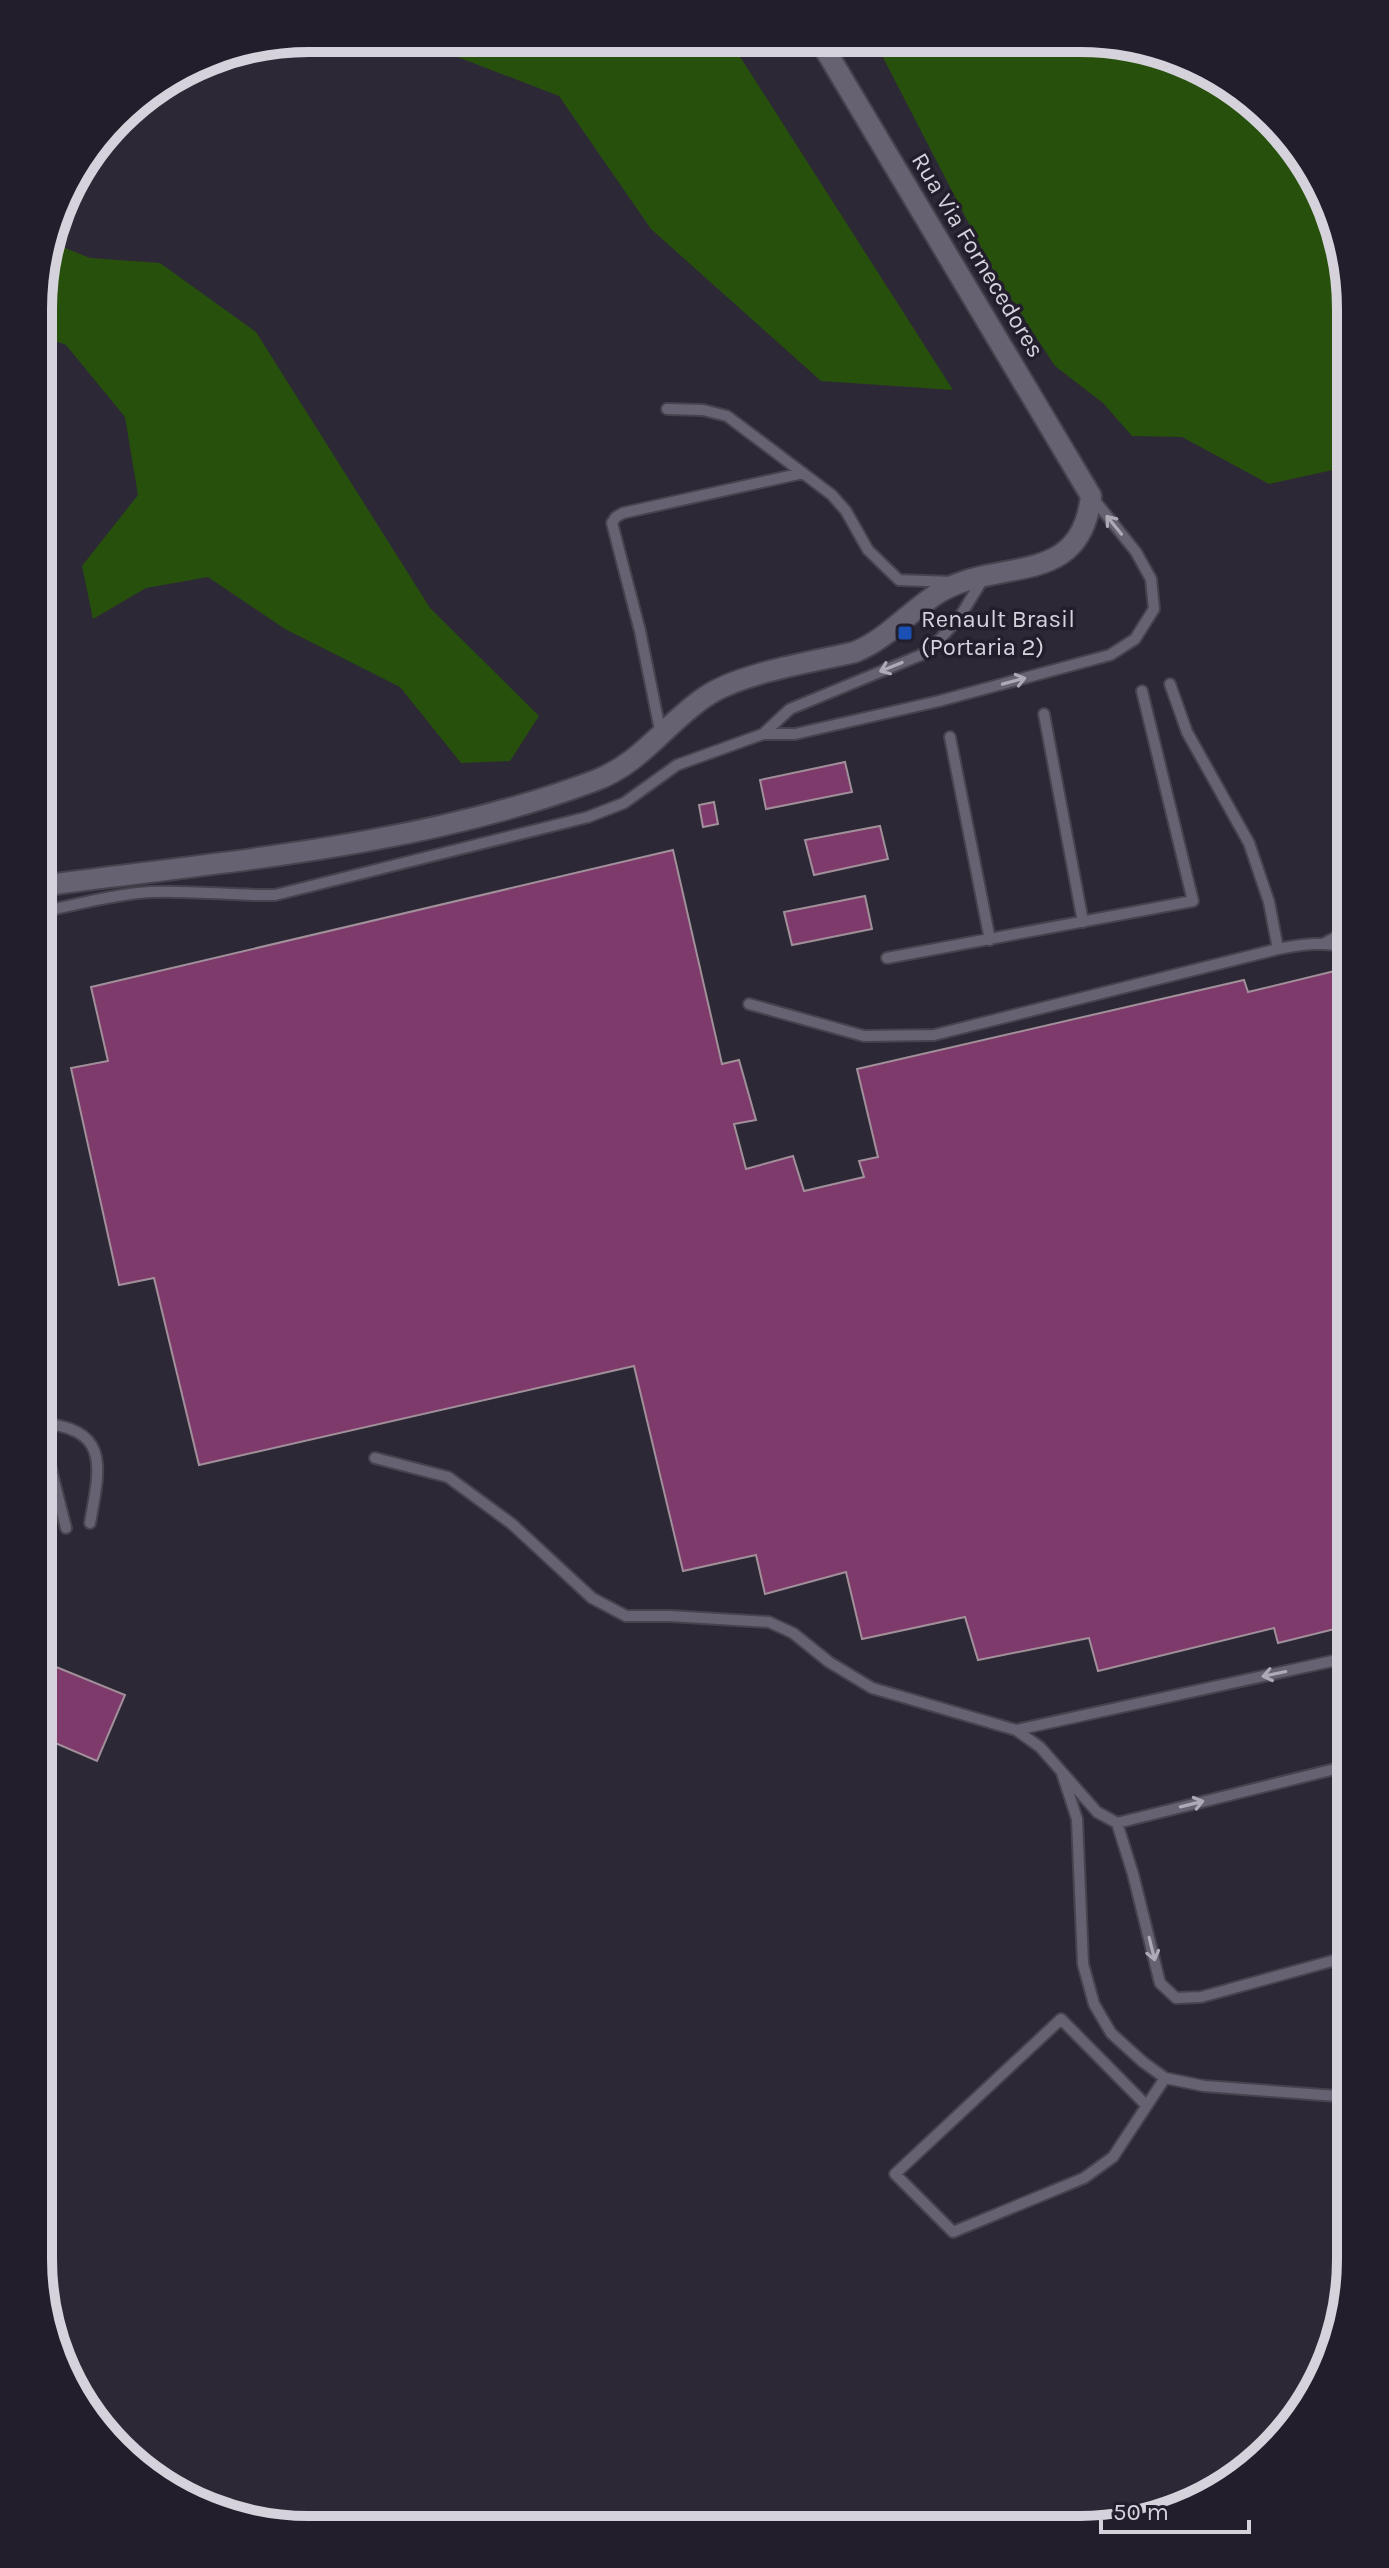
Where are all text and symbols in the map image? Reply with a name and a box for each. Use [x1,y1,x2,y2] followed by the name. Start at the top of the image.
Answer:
[906,148,1050,362] street label: Rua Via Fornecedores
[1106,515,1123,536] one-way arrow
[921,605,1075,661] place label: Renault Brasil (Portaria 2)
[896,624,914,642] marker: Renault Brasil (Portaria 2)
[879,661,904,675] one-way arrow
[1001,672,1027,687] one-way arrow
[1262,1667,1288,1682] one-way arrow
[1179,1796,1205,1811] one-way arrow
[1145,1936,1160,1962] one-way arrow
[1101,2484,1249,2534] scale bar
[1113,2498,1169,2526] text: 50 m

